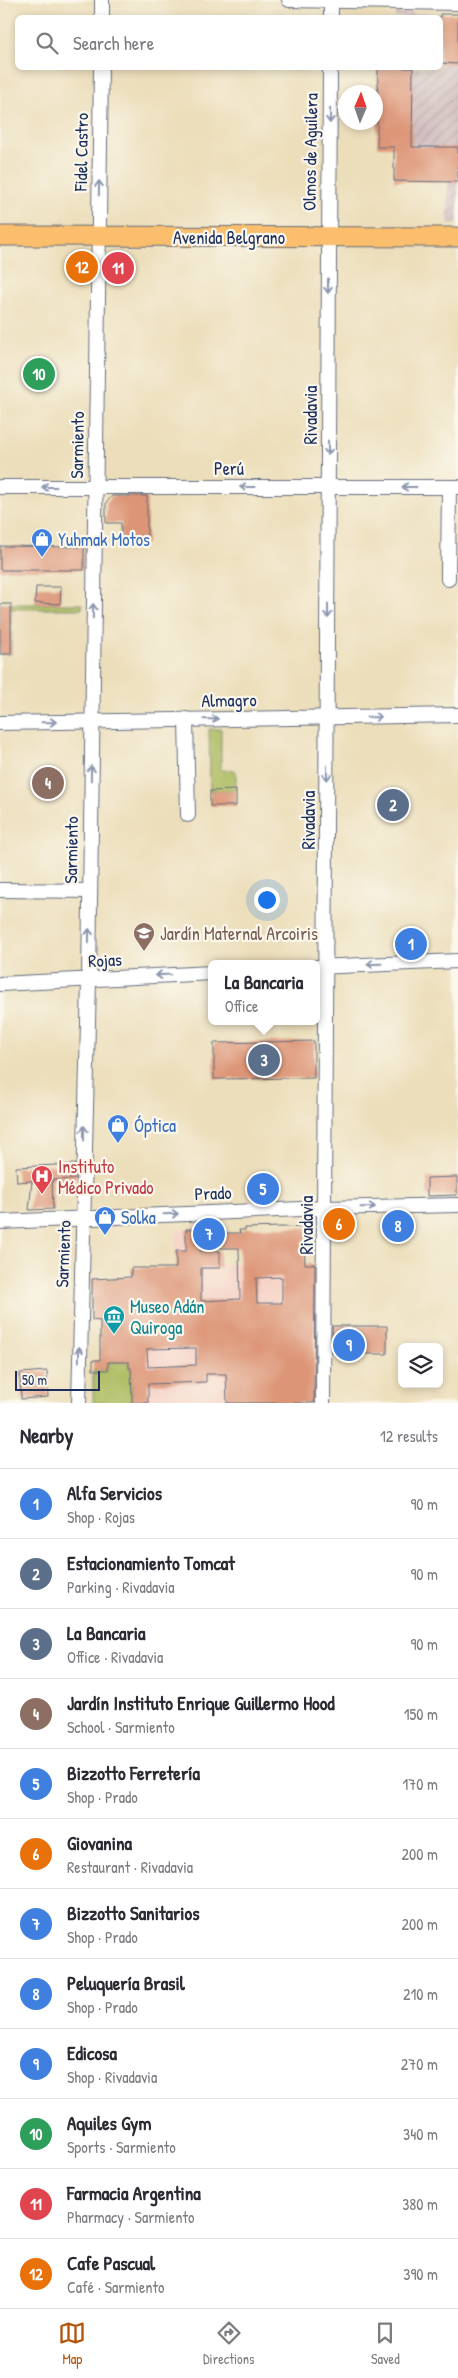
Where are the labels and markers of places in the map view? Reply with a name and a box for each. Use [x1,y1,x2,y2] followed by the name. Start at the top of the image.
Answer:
[66,248,98,286] pin: 12
[102,249,134,287] pin: 11
[23,355,55,393] pin: 10
[30,527,54,558] shop icon: Yuhmak Motos
[58,527,150,552] place label: Yuhmak Motos
[32,764,64,802] pin: 4
[377,786,409,824] pin: 2
[132,921,156,952] school or university icon: Jardín Maternal Arcoiris
[160,921,318,946] place label: Jardín Maternal Arcoiris
[395,925,427,963] pin: 1
[248,1041,280,1079] pin: 3
[106,1113,130,1144] shop icon: Óptica
[134,1113,176,1138] place label: Óptica
[58,1154,153,1200] place label: Instituto Médico Privado
[30,1164,54,1195] hospital icon: Instituto Médico Privado
[247,1170,279,1208] pin: 5
[93,1205,117,1236] shop icon: Solka
[121,1205,156,1230] place label: Solka
[323,1205,355,1243] pin: 6
[382,1207,414,1245] pin: 8
[193,1215,225,1253] pin: 7
[130,1294,204,1340] place label: Museo Adán Quiroga
[102,1304,126,1335] museum icon: Museo Adán Quiroga
[333,1326,365,1364] pin: 9

